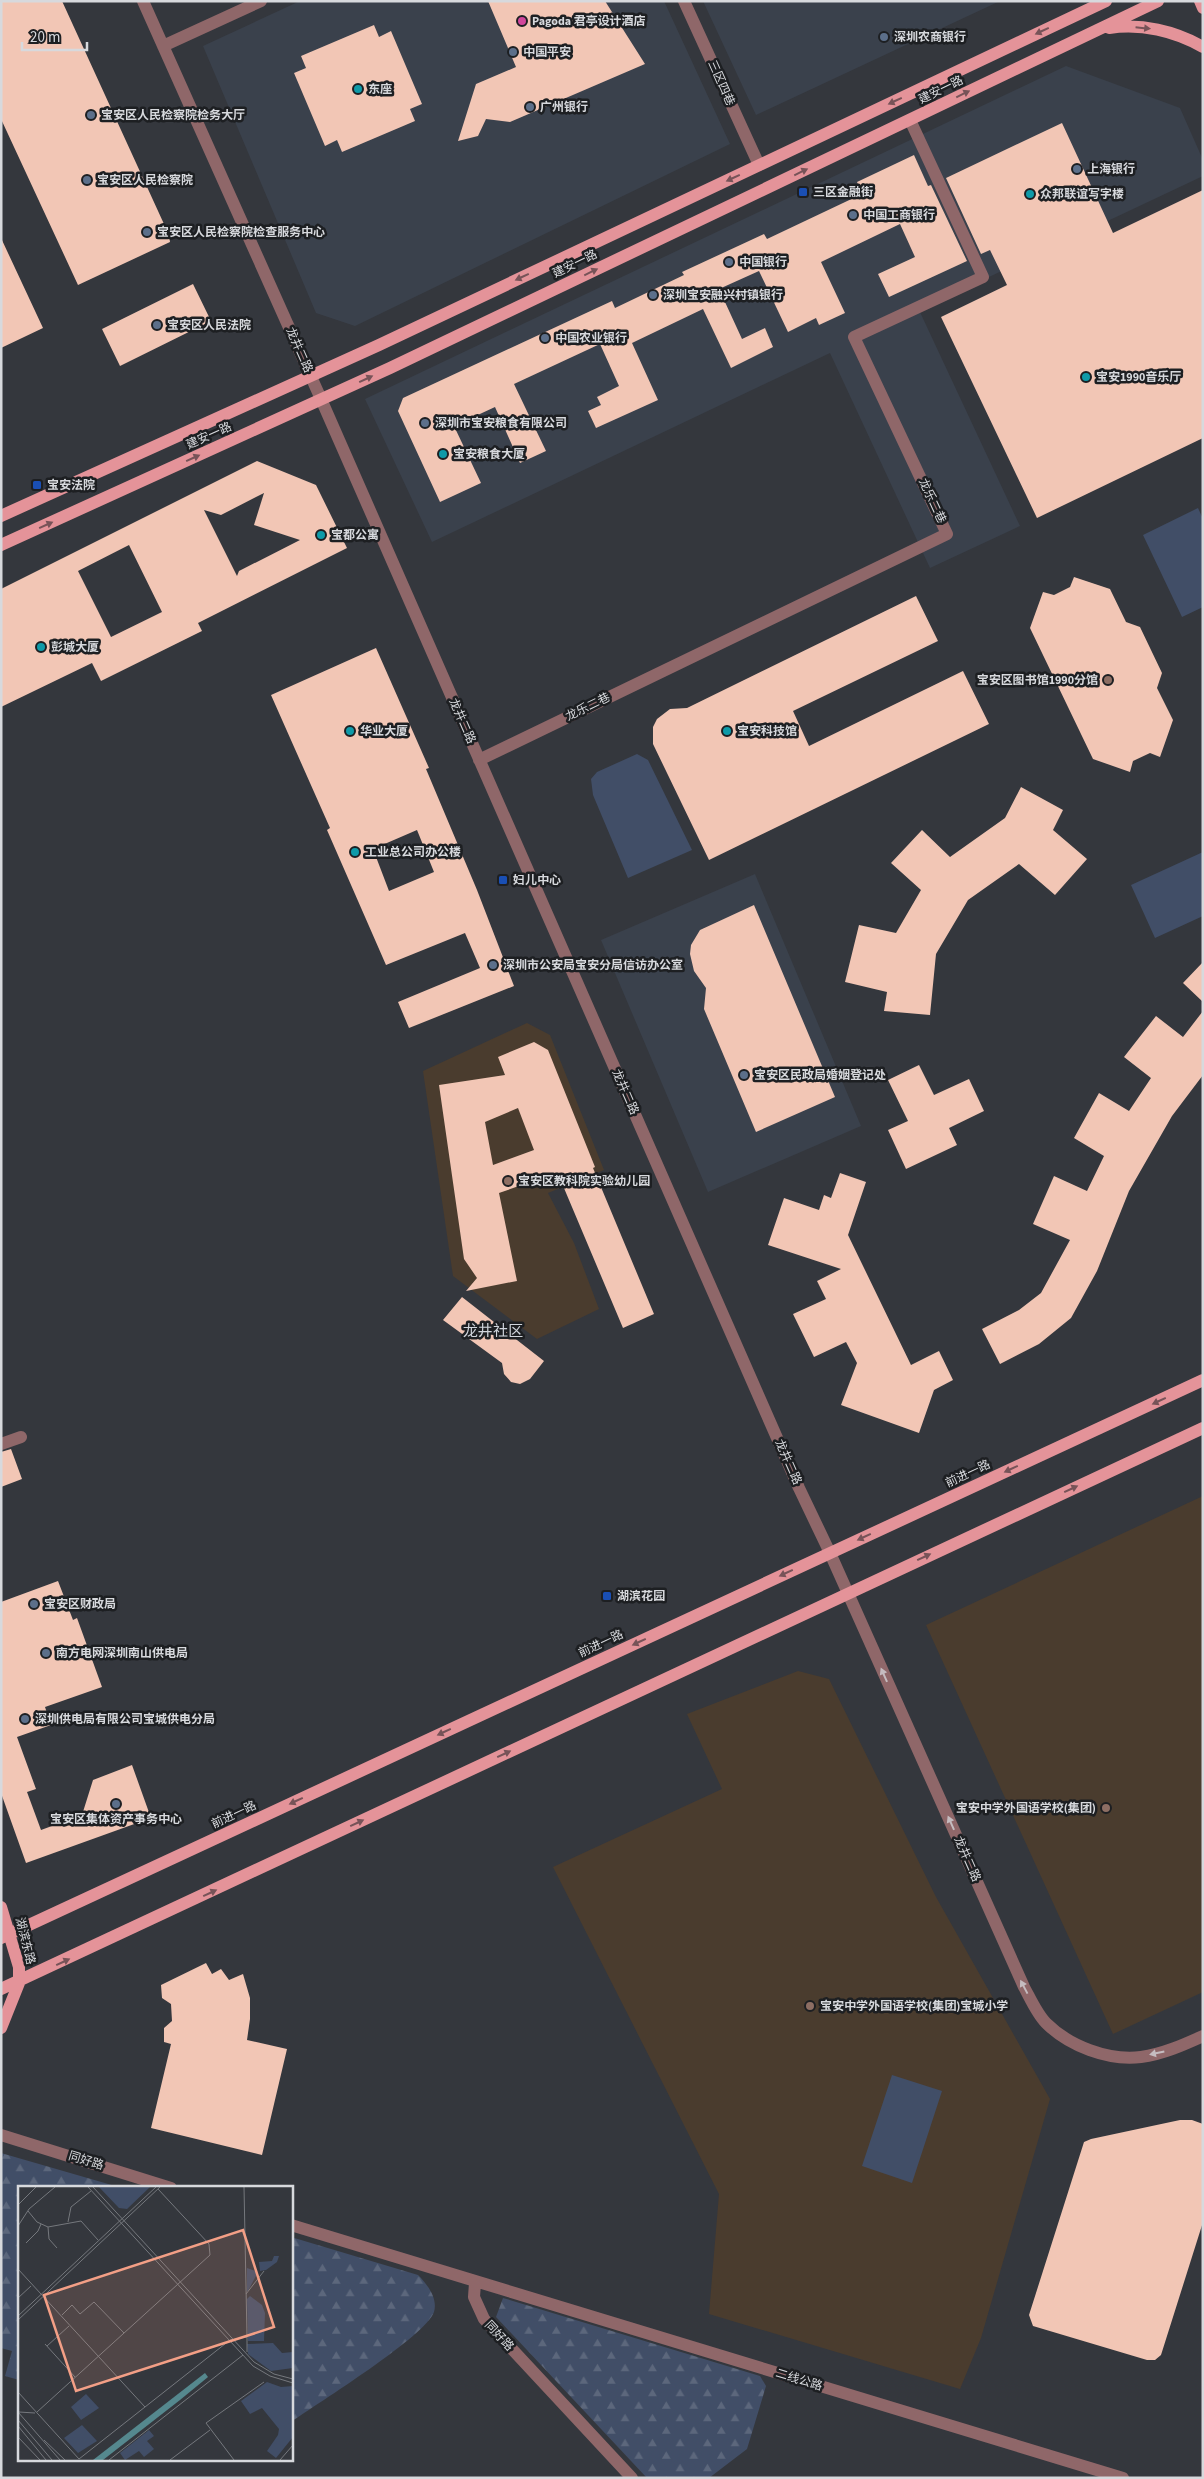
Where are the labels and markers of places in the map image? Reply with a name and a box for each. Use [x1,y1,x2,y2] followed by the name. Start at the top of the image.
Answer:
[532,13,646,30] place label: Pagoda 君亭设计酒店
[516,15,528,27] marker: Pagoda 君亭设计酒店
[894,29,966,46] place label: 深圳农商银行
[878,31,890,43] marker: 深圳农商银行
[523,44,571,61] place label: 中国平安
[507,46,519,58] marker: 中国平安
[368,81,392,98] place label: 东座
[352,83,364,95] marker: 东座
[540,99,588,116] place label: 广州银行
[524,101,536,113] marker: 广州银行
[101,107,245,124] place label: 宝安区人民检察院检务大厅
[85,109,97,121] marker: 宝安区人民检察院检务大厅
[1087,161,1135,178] place label: 上海银行
[1071,163,1083,175] marker: 上海银行
[97,172,193,189] place label: 宝安区人民检察院
[81,174,93,186] marker: 宝安区人民检察院
[813,184,873,201] place label: 三区金融街
[797,186,809,198] marker: 三区金融街
[1040,186,1124,203] place label: 众邦联谊写字楼
[1024,188,1036,200] marker: 众邦联谊写字楼
[863,207,935,224] place label: 中国工商银行
[847,209,859,221] marker: 中国工商银行
[157,224,325,241] place label: 宝安区人民检察院检查服务中心
[141,226,153,238] marker: 宝安区人民检察院检查服务中心
[739,254,787,271] place label: 中国银行
[723,256,735,268] marker: 中国银行
[663,287,783,304] place label: 深圳宝安融兴村镇银行
[647,289,659,301] marker: 深圳宝安融兴村镇银行
[167,317,251,334] place label: 宝安区人民法院
[151,319,163,331] marker: 宝安区人民法院
[555,330,627,347] place label: 中国农业银行
[539,332,551,344] marker: 中国农业银行
[1096,369,1181,386] place label: 宝安1990音乐厅
[1080,371,1092,383] marker: 宝安1990音乐厅
[435,415,567,432] place label: 深圳市宝安粮食有限公司
[419,417,431,429] marker: 深圳市宝安粮食有限公司
[453,446,525,463] place label: 宝安粮食大厦
[437,448,449,460] marker: 宝安粮食大厦
[47,477,95,494] place label: 宝安法院
[31,479,43,491] marker: 宝安法院
[331,527,379,544] place label: 宝都公寓
[315,529,327,541] marker: 宝都公寓
[51,639,99,656] place label: 彭城大厦
[35,641,47,653] marker: 彭城大厦
[977,672,1098,689] place label: 宝安区图书馆1990分馆
[1102,674,1114,686] marker: 宝安区图书馆1990分馆
[360,723,408,740] place label: 华业大厦
[737,723,797,740] place label: 宝安科技馆
[344,725,356,737] marker: 华业大厦
[721,725,733,737] marker: 宝安科技馆
[365,844,461,861] place label: 工业总公司办公楼
[349,846,361,858] marker: 工业总公司办公楼
[513,872,561,889] place label: 妇儿中心
[497,874,509,886] marker: 妇儿中心
[503,957,683,974] place label: 深圳市公安局宝安分局信访办公室
[487,959,499,971] marker: 深圳市公安局宝安分局信访办公室
[754,1067,886,1084] place label: 宝安区民政局婚姻登记处
[738,1069,750,1081] marker: 宝安区民政局婚姻登记处
[518,1173,650,1190] place label: 宝安区教科院实验幼儿园
[502,1175,514,1187] marker: 宝安区教科院实验幼儿园
[617,1588,665,1605] place label: 湖滨花园
[601,1590,613,1602] marker: 湖滨花园
[44,1596,116,1613] place label: 宝安区财政局
[28,1598,40,1610] marker: 宝安区财政局
[56,1645,188,1662] place label: 南方电网深圳南山供电局
[40,1647,52,1659] marker: 南方电网深圳南山供电局
[35,1711,215,1728] place label: 深圳供电局有限公司宝城供电分局
[19,1713,31,1725] marker: 深圳供电局有限公司宝城供电分局
[110,1798,122,1810] marker: 宝安区集体资产事务中心
[956,1800,1096,1817] place label: 宝安中学外国语学校(集团)
[1100,1802,1112,1814] marker: 宝安中学外国语学校(集团)
[50,1811,182,1828] place label: 宝安区集体资产事务中心
[820,1998,1008,2015] place label: 宝安中学外国语学校(集团)宝城小学
[804,2000,816,2012] marker: 宝安中学外国语学校(集团)宝城小学

